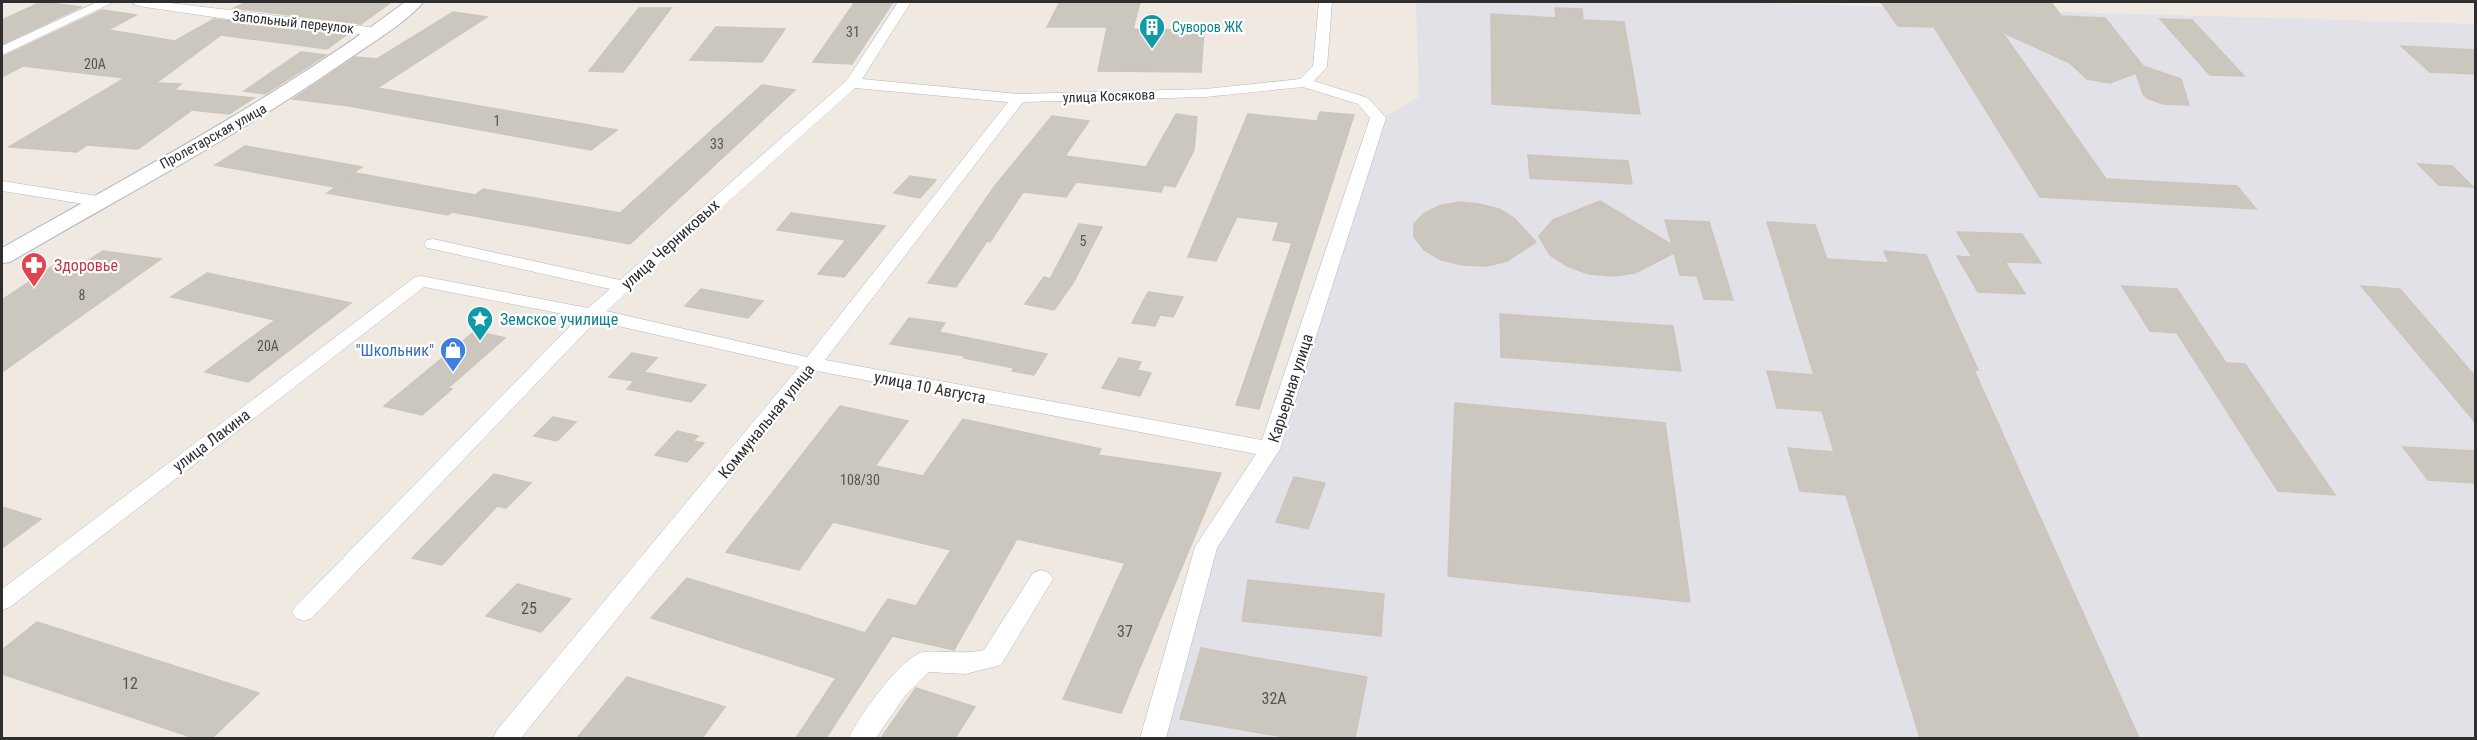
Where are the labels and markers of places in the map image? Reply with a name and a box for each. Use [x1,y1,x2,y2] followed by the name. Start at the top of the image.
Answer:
[1137,12,1167,50] building icon: Суворов ЖК
[1172,19,1243,35] place label: Суворов ЖК
[19,250,49,288] pharmacy icon: Здоровье
[54,256,118,275] place label: Здоровье
[465,304,495,342] place icon: Земское училище
[500,310,618,329] place label: Земское училище
[438,335,468,373] shop icon: "Школьник"
[355,341,434,360] place label: "Школьник"

